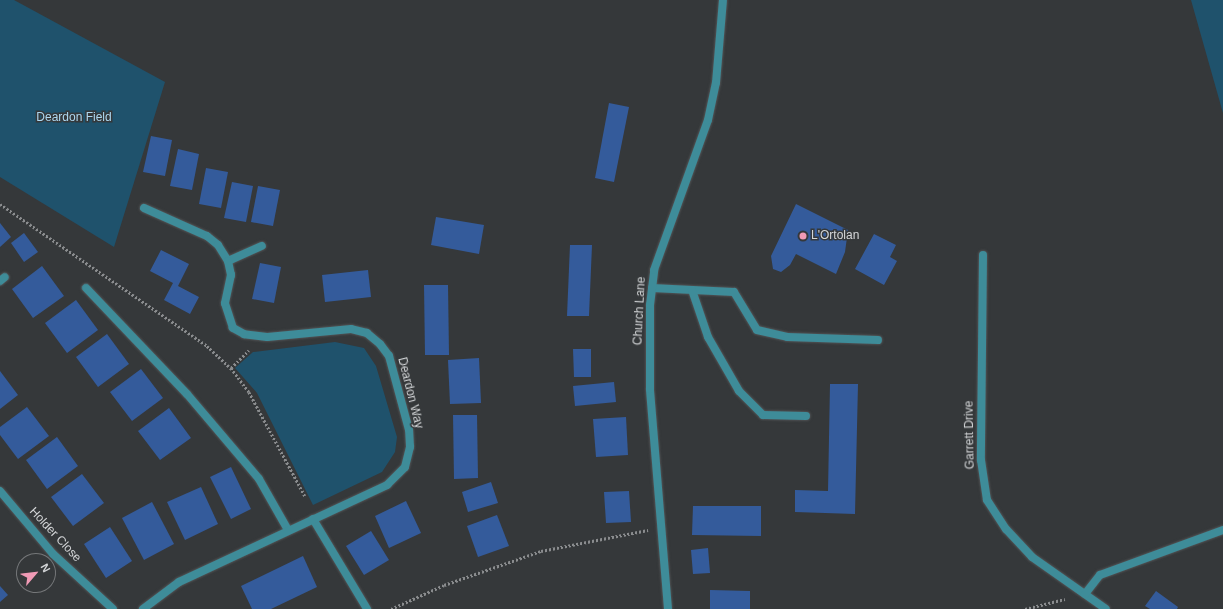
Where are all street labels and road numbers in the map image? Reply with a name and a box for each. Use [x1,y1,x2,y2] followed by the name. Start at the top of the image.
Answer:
[631,276,649,346] street label: Church Lane
[394,356,426,430] street label: Deardon Way
[962,401,978,469] street label: Garrett Drive
[26,505,84,565] street label: Holder Close

